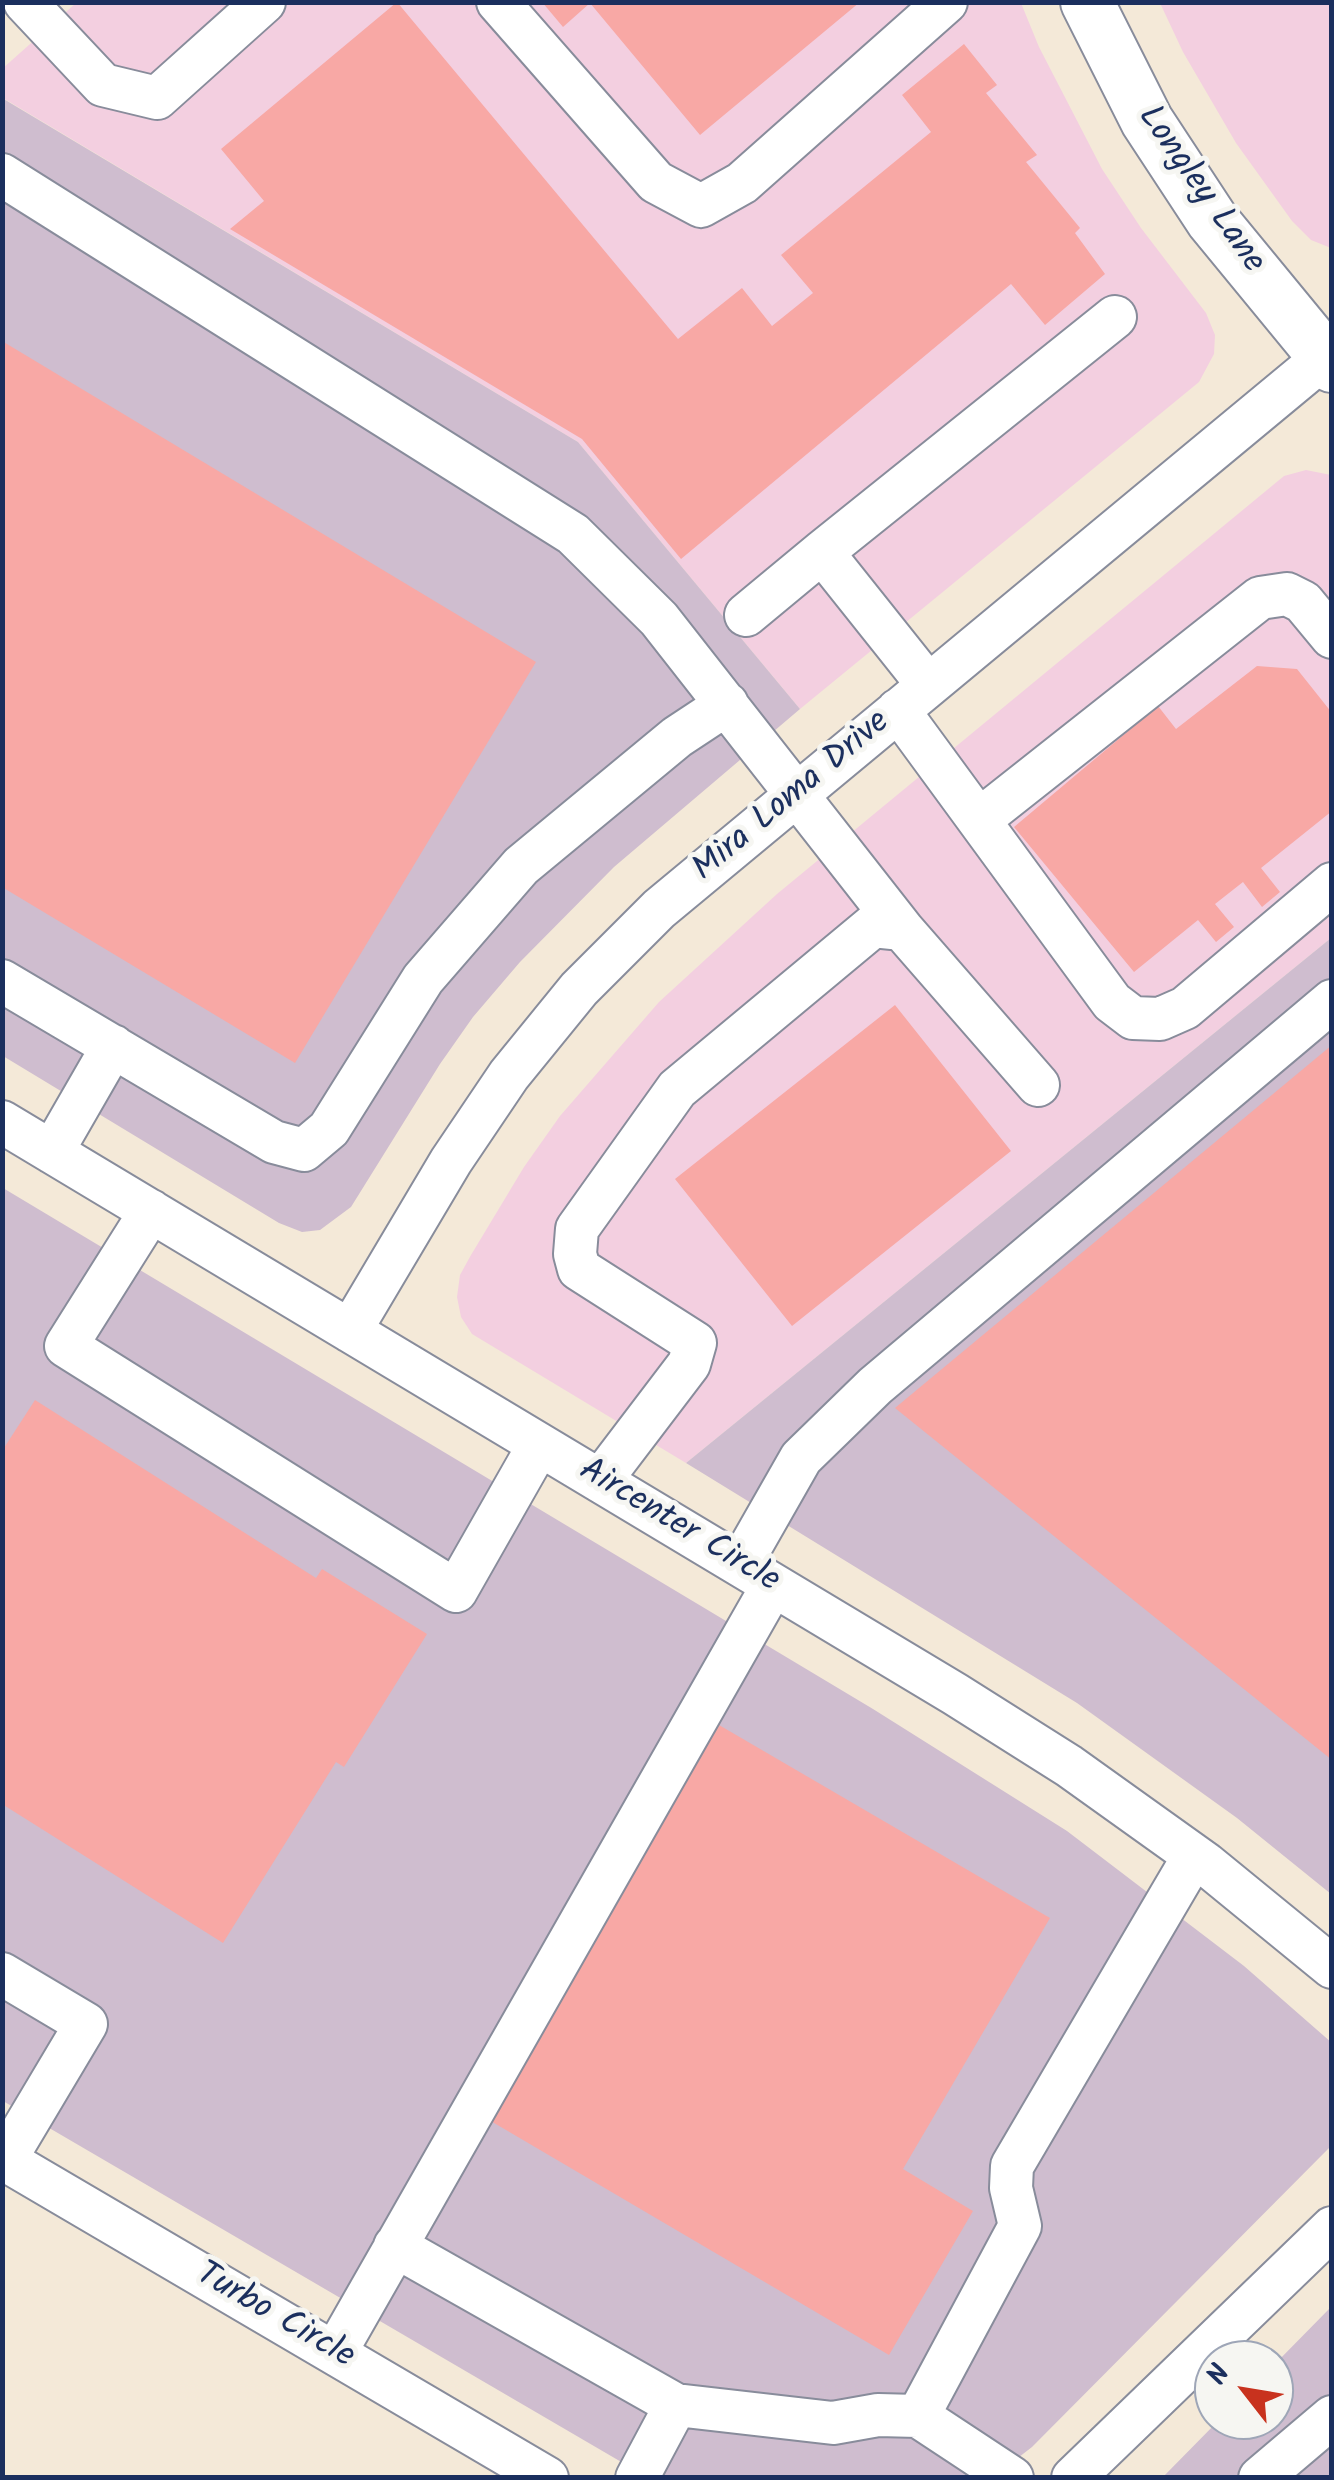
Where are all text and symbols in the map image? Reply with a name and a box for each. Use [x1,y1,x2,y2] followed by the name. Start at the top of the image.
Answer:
[1126,99,1272,283] street label: Longley Lane
[686,703,900,893] street label: Mira Loma Drive
[570,1452,786,1604] street label: Aircenter Circle
[187,2256,361,2380] street label: Turbo Circle
[1194,2340,1294,2440] north arrow
[1196,2356,1243,2394] text: N

